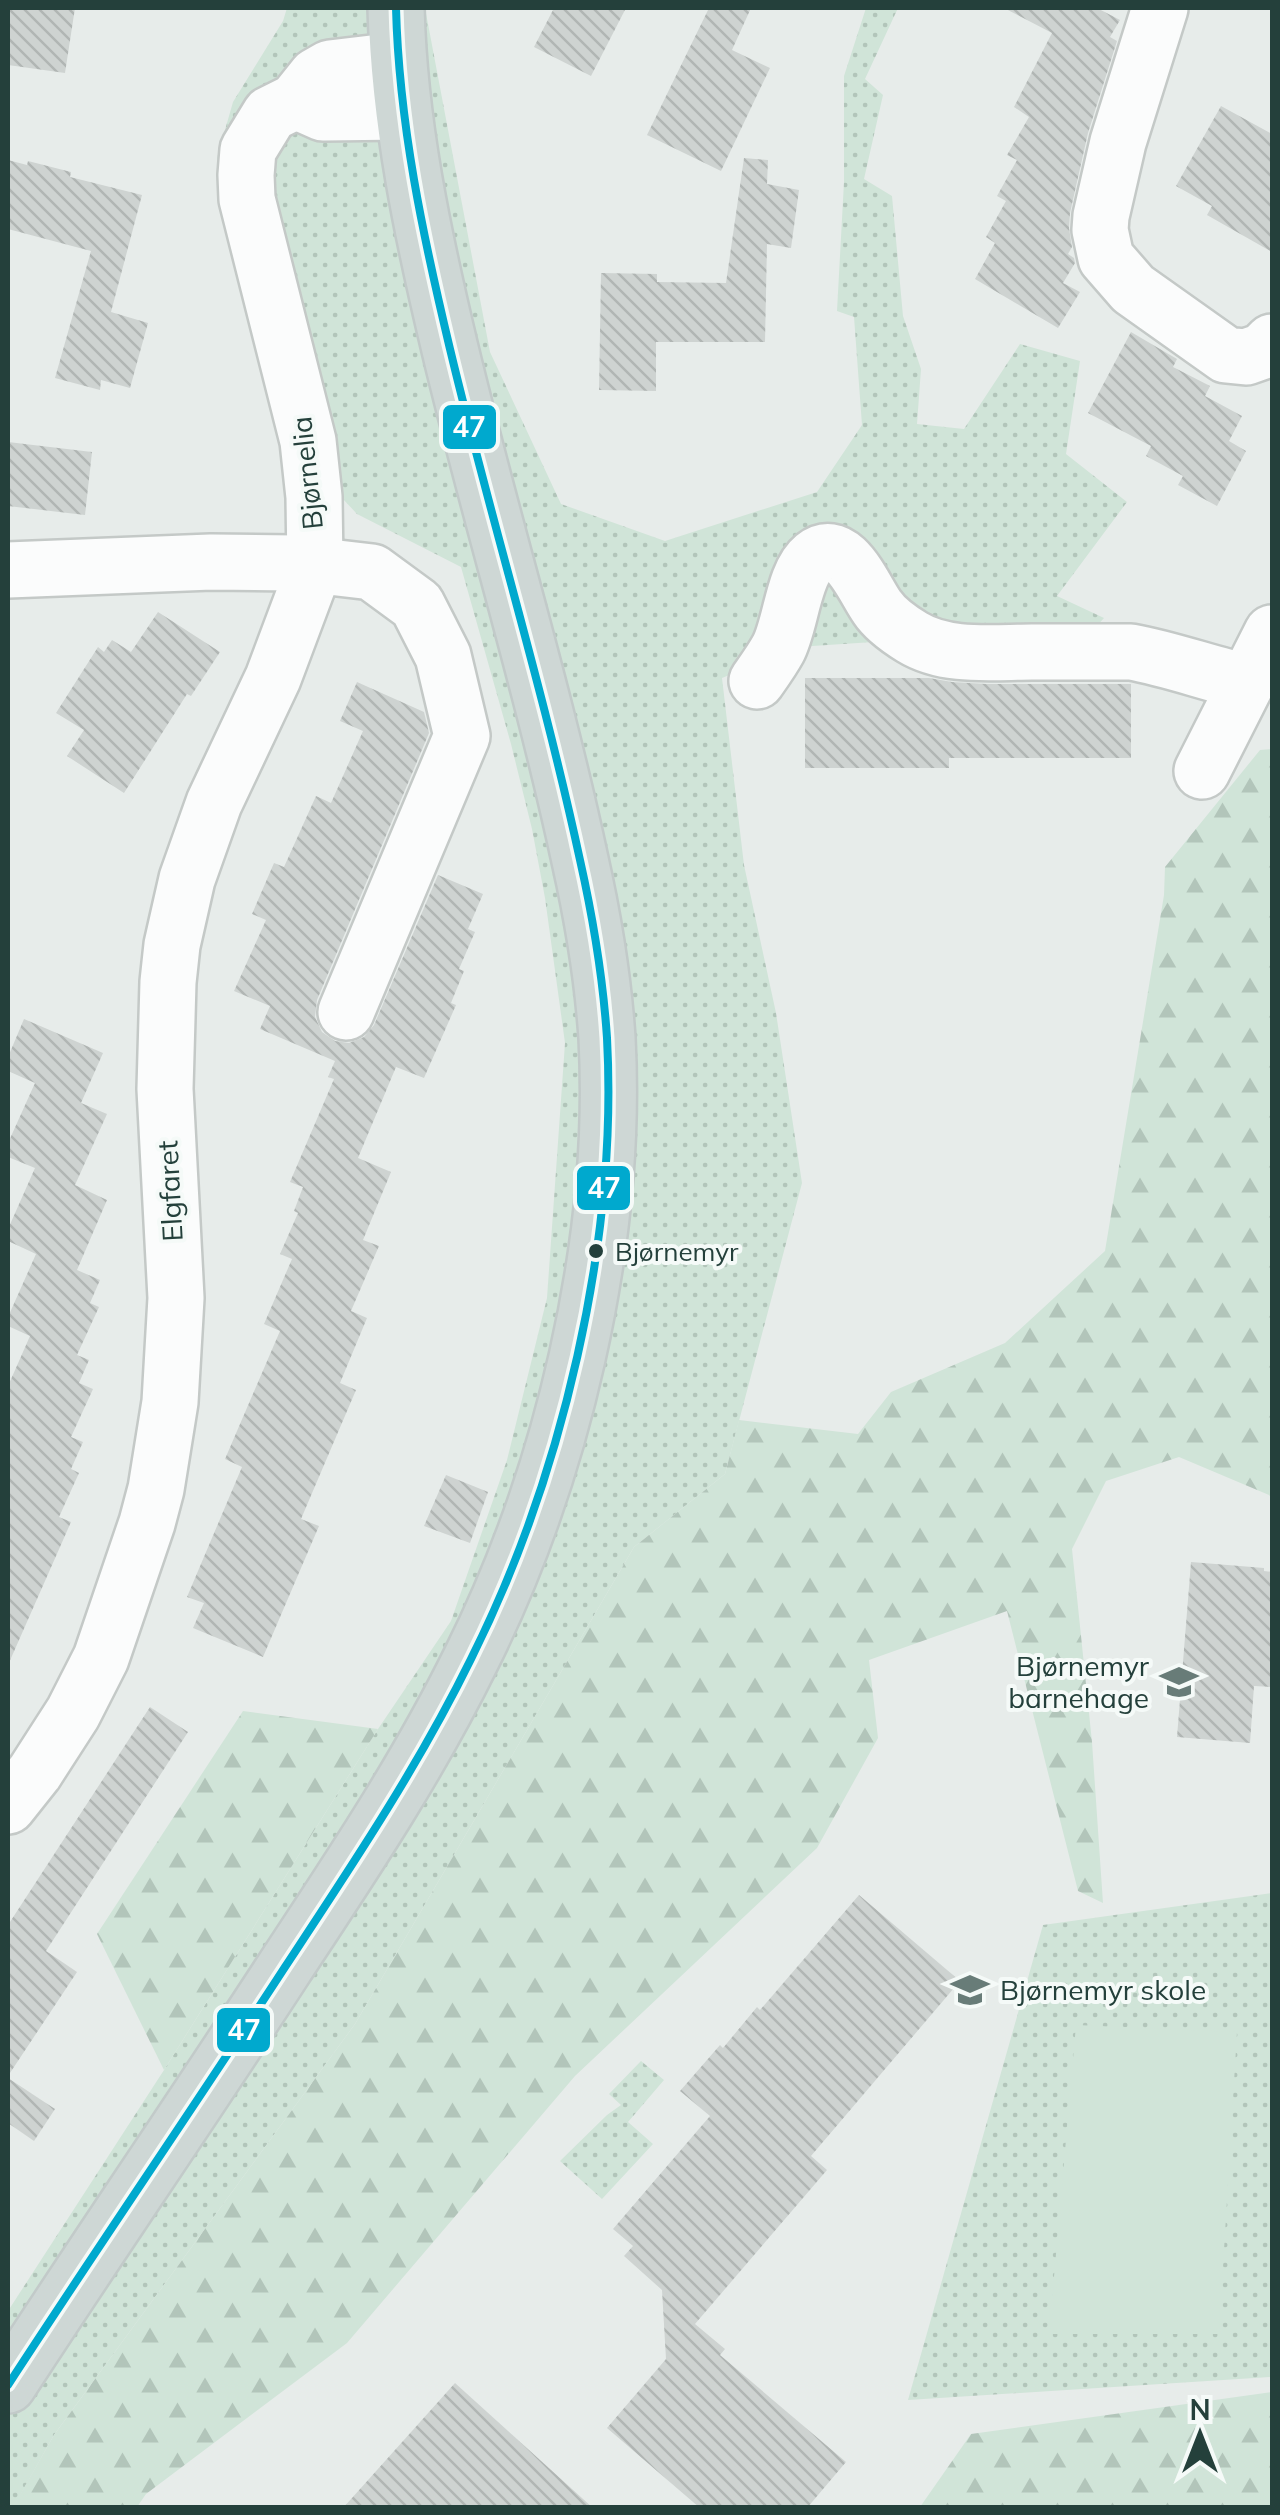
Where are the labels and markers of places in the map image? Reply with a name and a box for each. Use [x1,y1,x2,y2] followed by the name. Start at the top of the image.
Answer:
[615,1235,739,1268] place label: Bjørnemyr
[586,1241,606,1261] marker: Bjørnemyr
[1008,1648,1150,1715] place label: Bjørnemyr barnehage
[1158,1661,1200,1703] school or university icon: Bjørnemyr barnehage
[949,1969,991,2011] school or university icon: Bjørnemyr skole
[1000,1972,1206,2007] place label: Bjørnemyr skole

